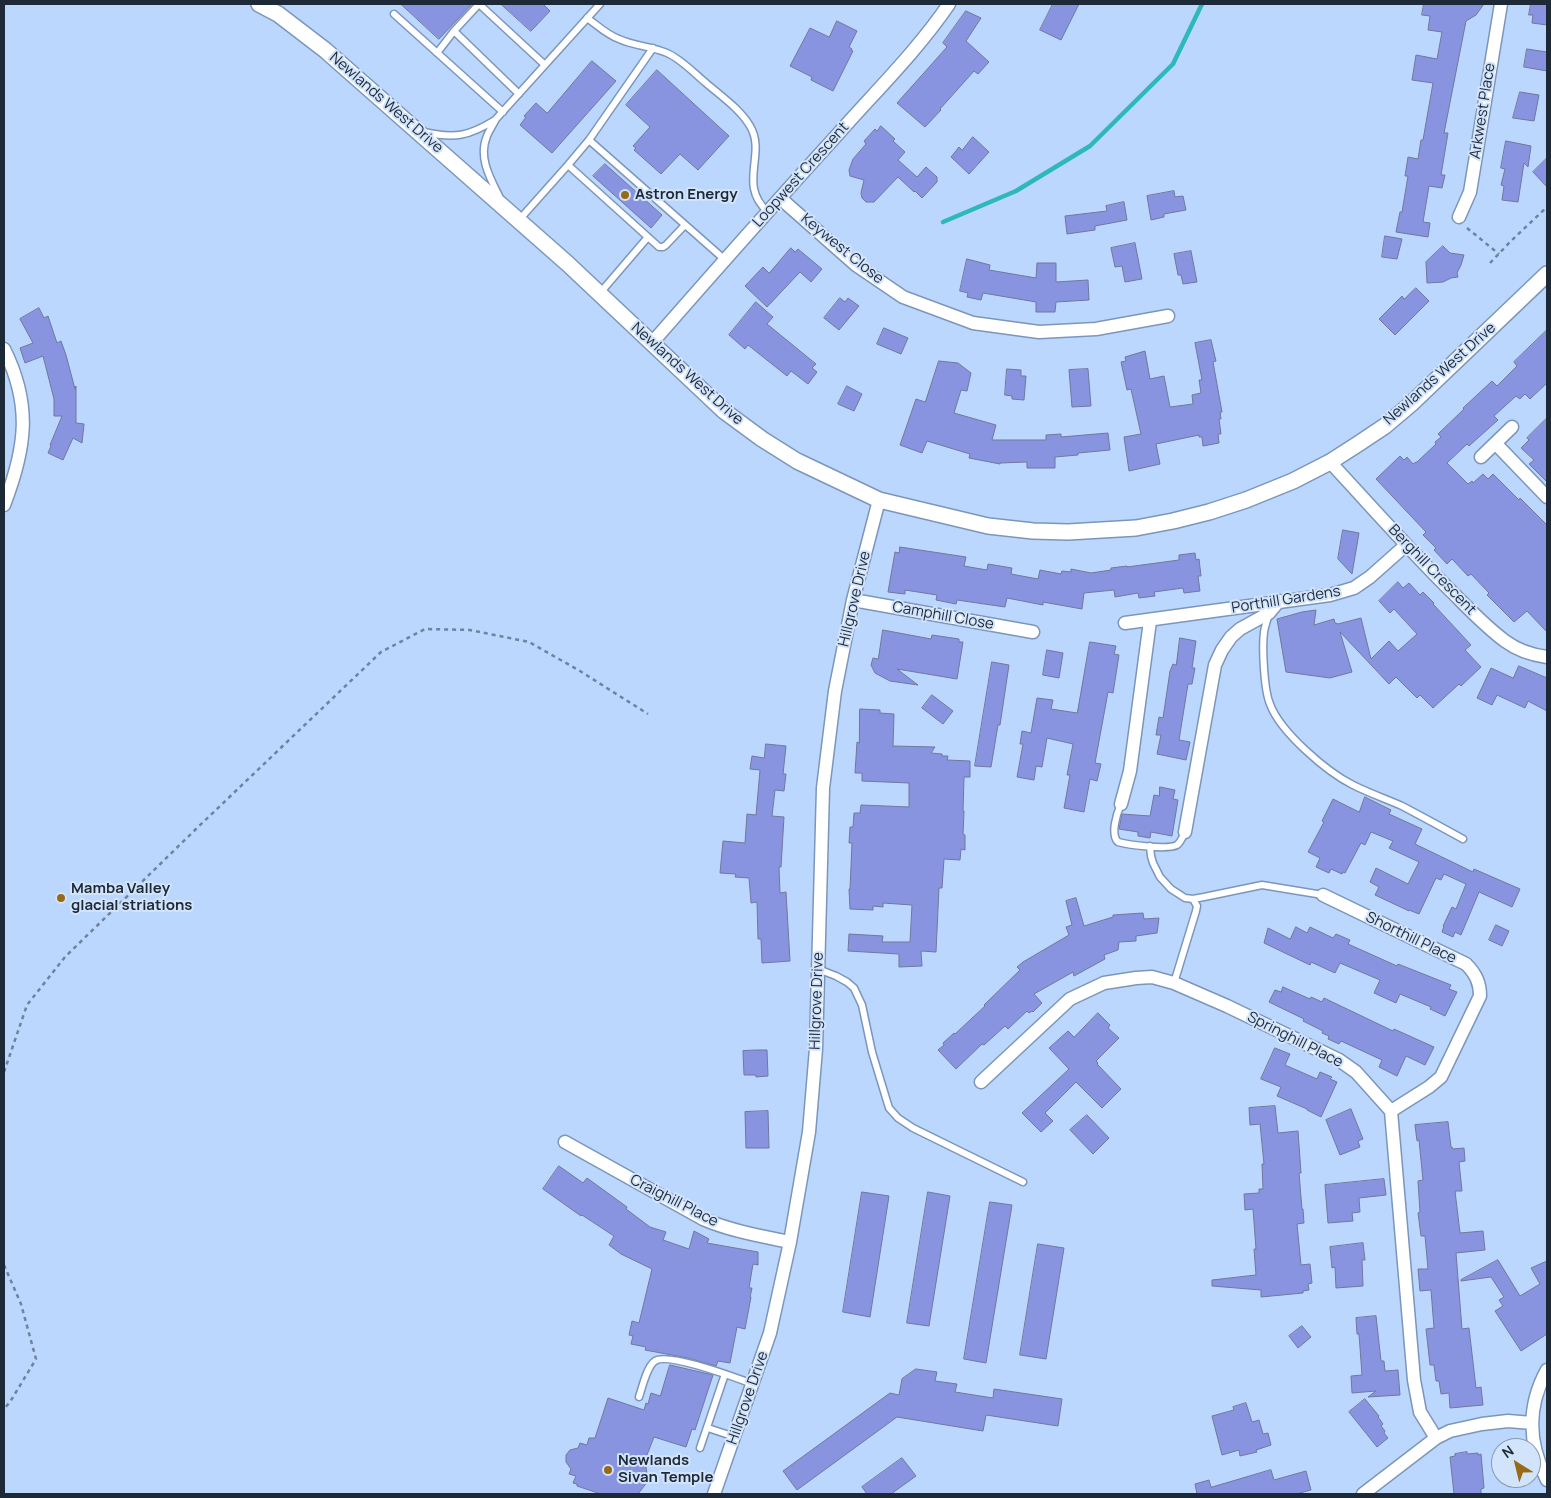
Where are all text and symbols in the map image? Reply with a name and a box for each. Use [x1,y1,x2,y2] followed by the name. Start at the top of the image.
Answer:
[326,49,446,157] street label: Newlands West Drive
[1467,62,1499,160] street label: Arkwest Place
[749,119,853,231] street label: Loopwest Crescent
[635,186,738,204] place label: Astron Energy
[619,189,631,201] marker: Astron Energy
[797,210,887,288] street label: Keywest Close
[627,319,747,429] street label: Newlands West Drive
[1380,319,1500,429] street label: Newlands West Drive
[1384,521,1480,619] street label: Berghill Crescent
[835,549,875,649] street label: Hillgrove Drive
[1230,582,1342,618] street label: Porthill Gardens
[891,598,995,634] street label: Camphill Close
[71,880,192,915] place label: Mamba Valley glacial striations
[55,892,67,904] marker: Mamba Valley glacial striations
[1363,908,1459,968] street label: Shorthill Place
[806,952,828,1050] street label: Hillgrove Drive
[1244,1008,1346,1072] street label: Springhill Place
[627,1171,721,1231] street label: Craighill Place
[724,1349,772,1447] street label: Hillgrove Drive
[1491,1438,1541,1488] north arrow
[1498,1441,1517,1462] text: N
[618,1452,714,1487] place label: Newlands Sivan Temple
[602,1464,614,1476] marker: Newlands Sivan Temple

